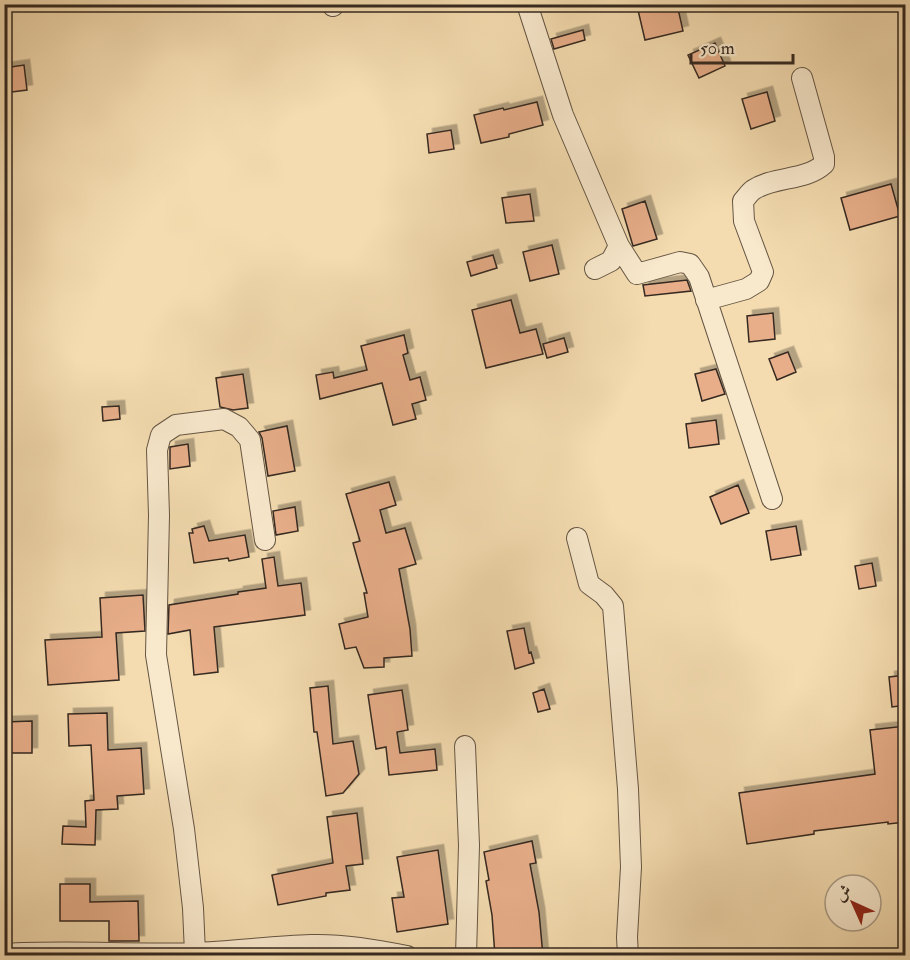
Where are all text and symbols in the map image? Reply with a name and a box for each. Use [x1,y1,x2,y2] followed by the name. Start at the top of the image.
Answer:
[691,27,793,65] scale bar
[700,37,735,60] text: 50 m
[823,873,883,933] north arrow
[830,880,856,906] text: ش

